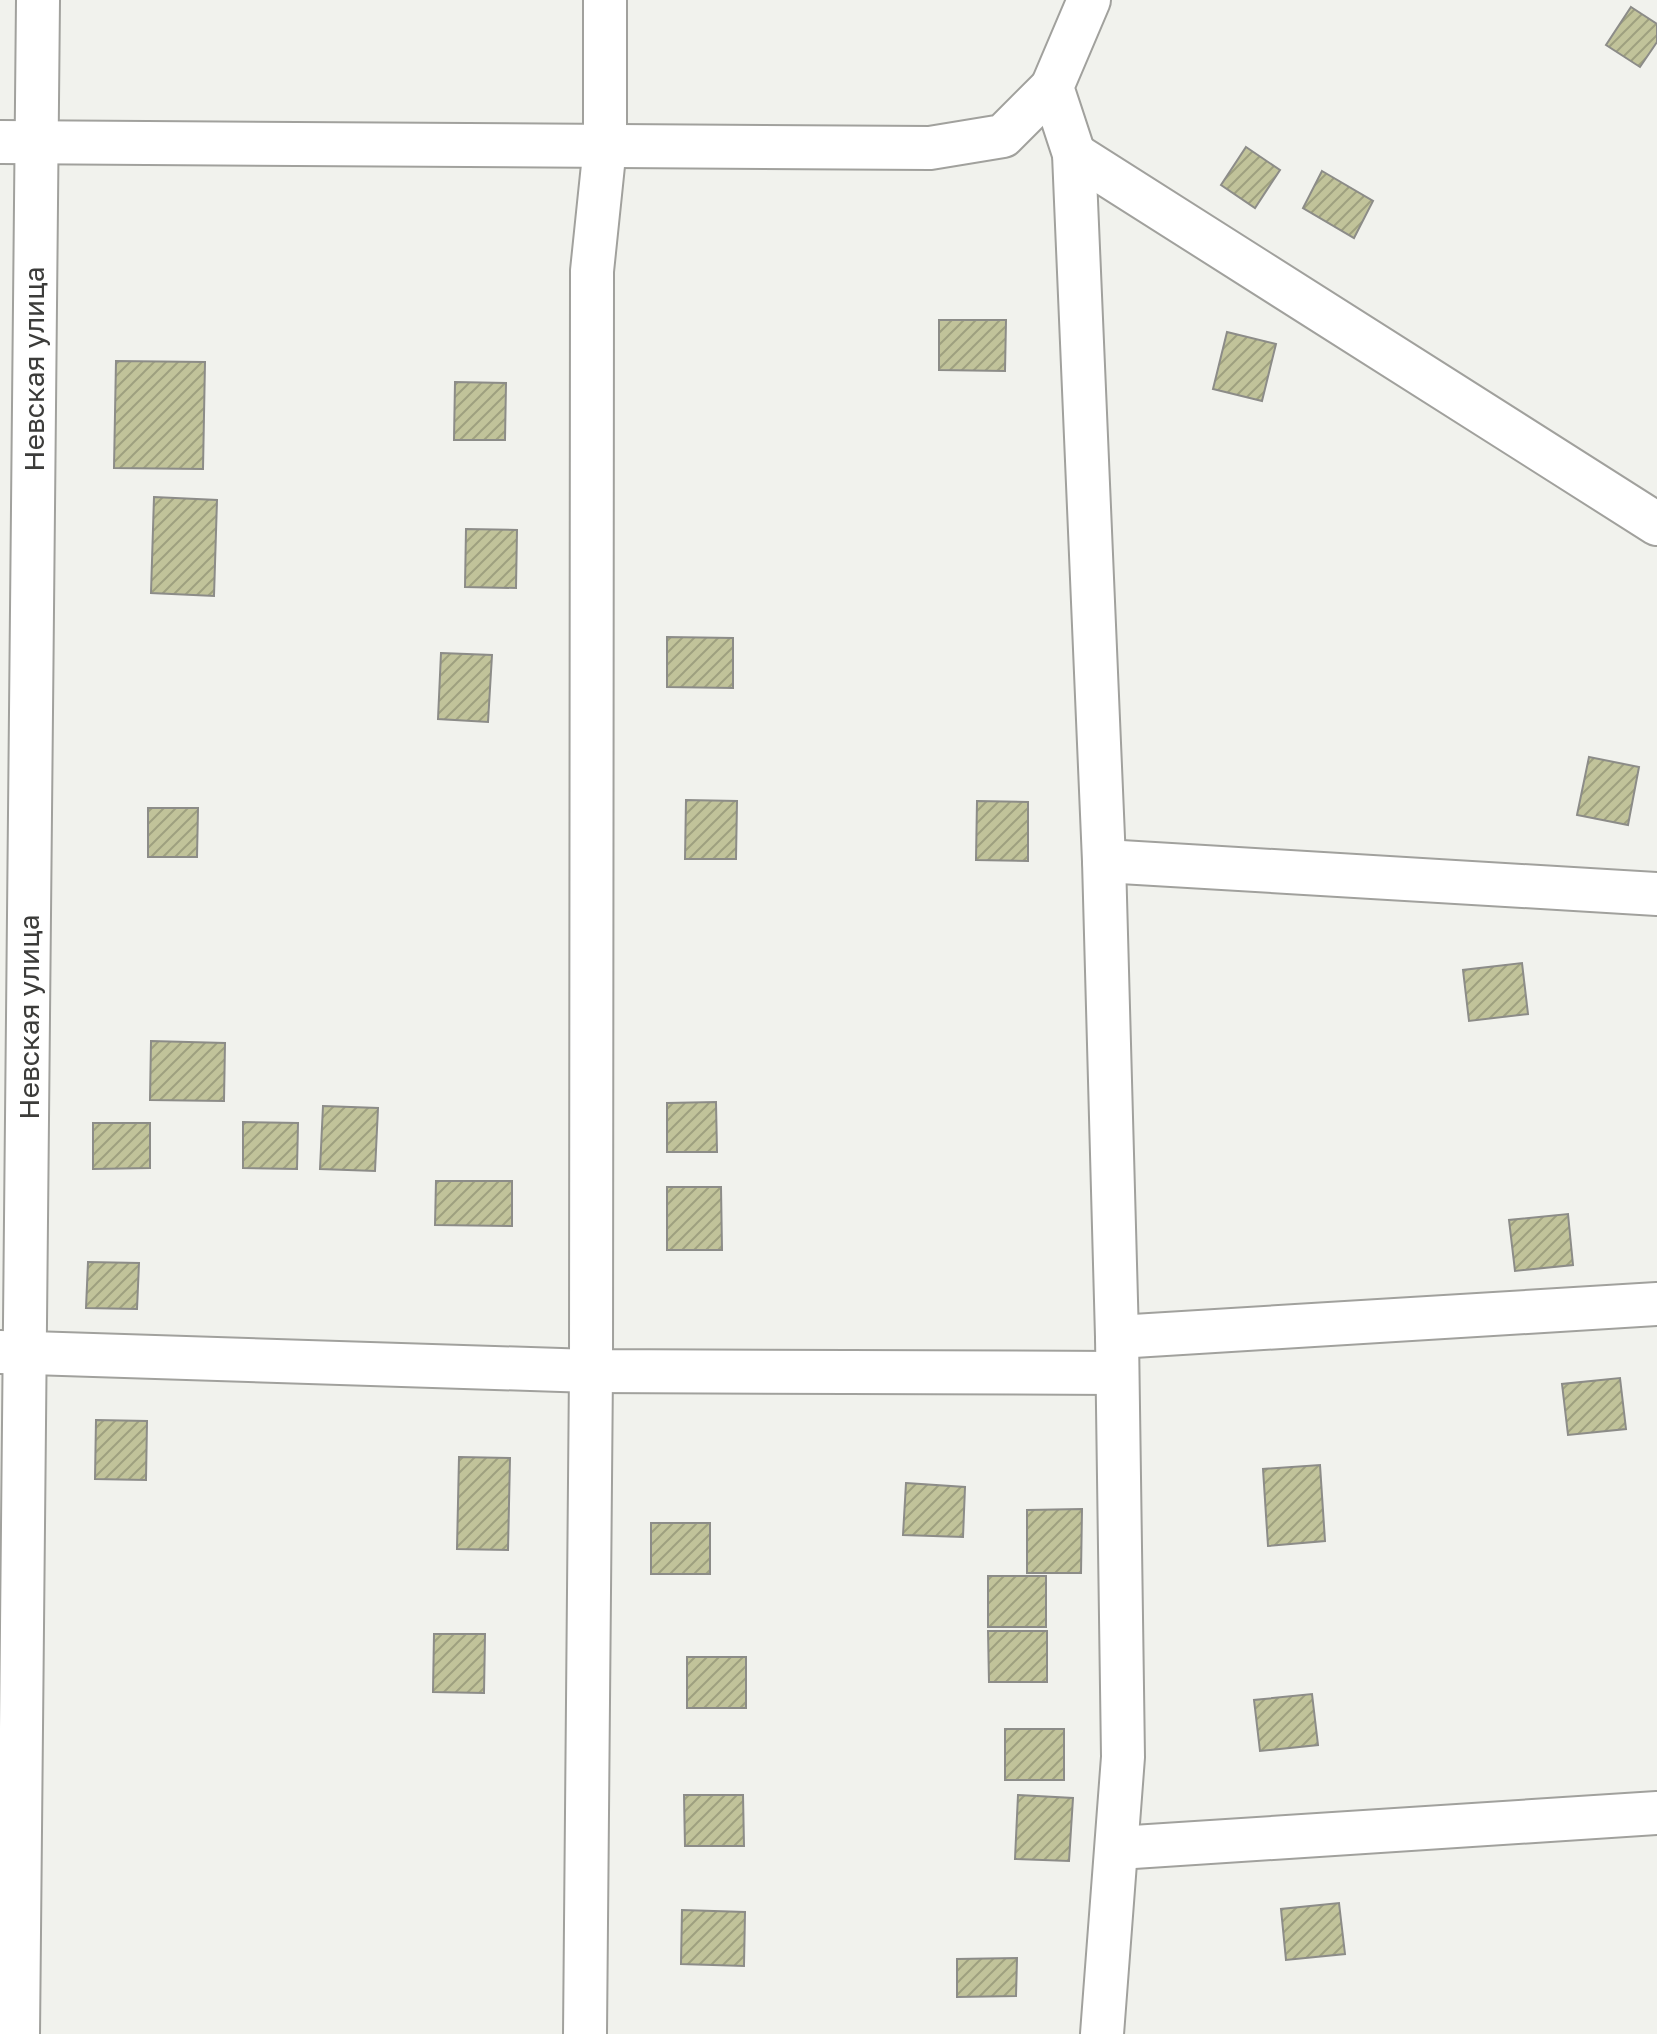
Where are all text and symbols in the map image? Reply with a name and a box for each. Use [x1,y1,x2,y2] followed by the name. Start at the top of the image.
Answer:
[17,266,50,472] street label: Невская улица
[12,914,45,1120] street label: Невская улица

